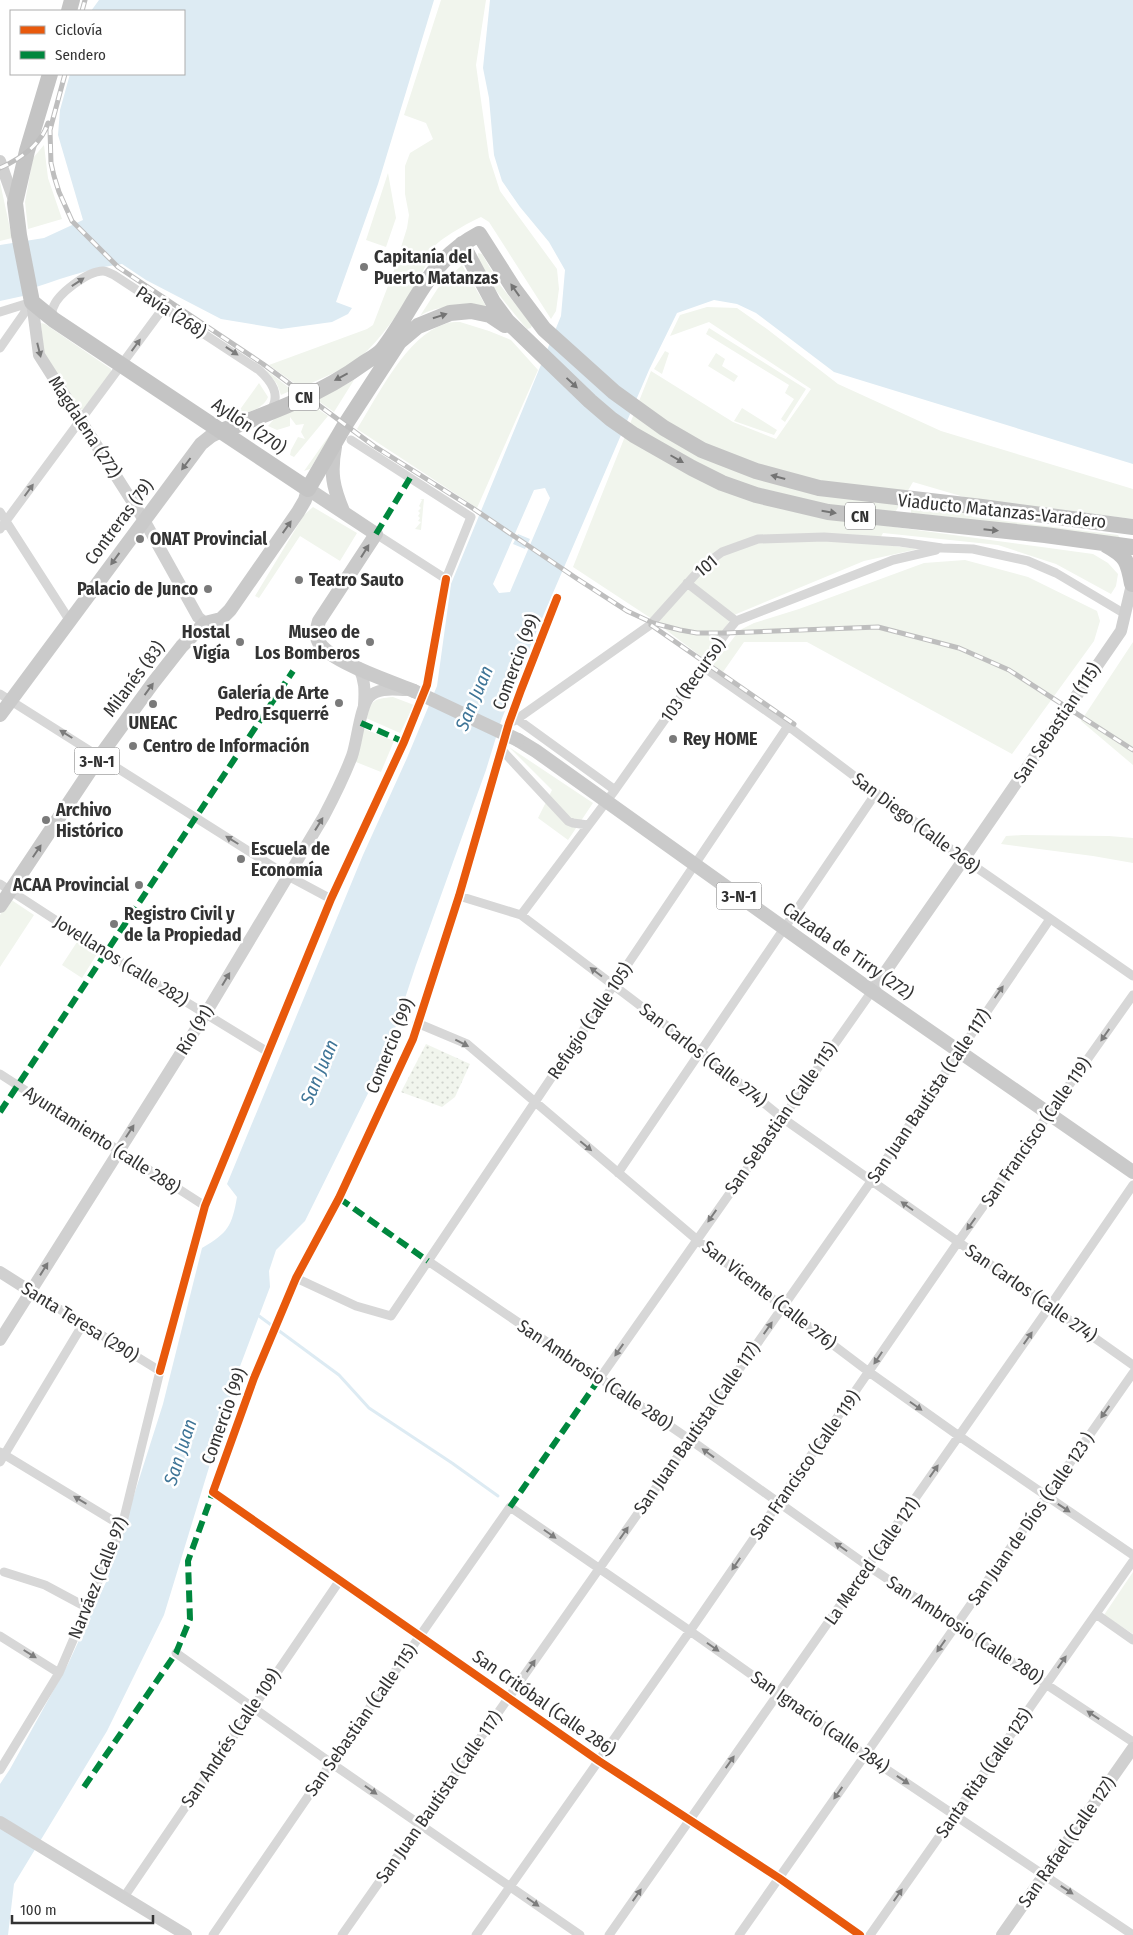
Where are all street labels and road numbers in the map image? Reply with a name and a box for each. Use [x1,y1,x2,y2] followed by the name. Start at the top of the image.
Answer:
[132,281,210,343] street label: Pavía (268)
[44,372,126,482] street label: Magdalena (272)
[289,384,319,411] road number: CN
[208,393,290,459] street label: Ayllón (270)
[80,475,158,569] street label: Contreras (79)
[897,489,1107,533] street label: Viaducto Matanzas-Varadero
[845,502,875,530] road number: CN
[690,550,722,582] street label: 101
[488,611,544,713] street label: Comercio (99)
[656,634,730,726] street label: 103 (Recurso)
[98,637,170,721] street label: Milanés (83)
[1009,659,1105,787] street label: San Sebastian (115)
[74,748,120,774] road number: 3-N-1
[848,768,984,878] street label: San Diego (Calle 268)
[716,882,762,909] road number: 3-N-1
[778,898,918,1004] street label: Calzada de Tirry (272)
[50,911,192,1011] street label: Jovellanos (calle 282)
[543,959,637,1083] street label: Refugio (Calle 105)
[361,995,419,1097] street label: Comercio (99)
[635,998,771,1112] street label: San Carlos (Calle 274)
[171,1001,219,1059] street label: Río (91)
[863,1005,995,1187] street label: San Juan Bautista (Calle 117)
[720,1038,842,1198] street label: San Sebastian (Calle 115)
[976,1053,1096,1211] street label: San Francisco (Calle 119)
[20,1081,184,1199] street label: Ayuntamiento (calle 288)
[698,1236,840,1354] street label: San Vicente (Calle 276)
[961,1239,1101,1347] street label: San Carlos (Calle 274)
[17,1277,143,1367] street label: Santa Teresa (290)
[513,1315,677,1435] street label: San Ambrosio (Calle 280)
[629,1338,765,1518] street label: San Juan Bautista (Calle 117)
[196,1365,252,1467] street label: Comercio (99)
[745,1386,865,1544] street label: San Francisco (Calle 119)
[963,1429,1099,1609] street label: San Juan de Díos (Calle 123 )
[820,1493,924,1629] street label: La Merced (Calle 121)
[64,1514,132,1642] street label: Narváez (Calle 97)
[882,1571,1048,1689] street label: San Ambrosio (Calle 280)
[300,1640,422,1800] street label: San Sebastian (Calle 115)
[468,1645,620,1761] street label: San Critóbal (Calle 286)
[176,1665,286,1811] street label: San Andrés (Calle 109)
[747,1666,893,1778] street label: San Ignacio (calle 284)
[931,1704,1037,1842] street label: Santa Rita (Calle 125)
[371,1707,507,1887] street label: San Juan Bautista (Calle 117)
[1014,1772,1120,1912] street label: San Rafael (Calle 127)

